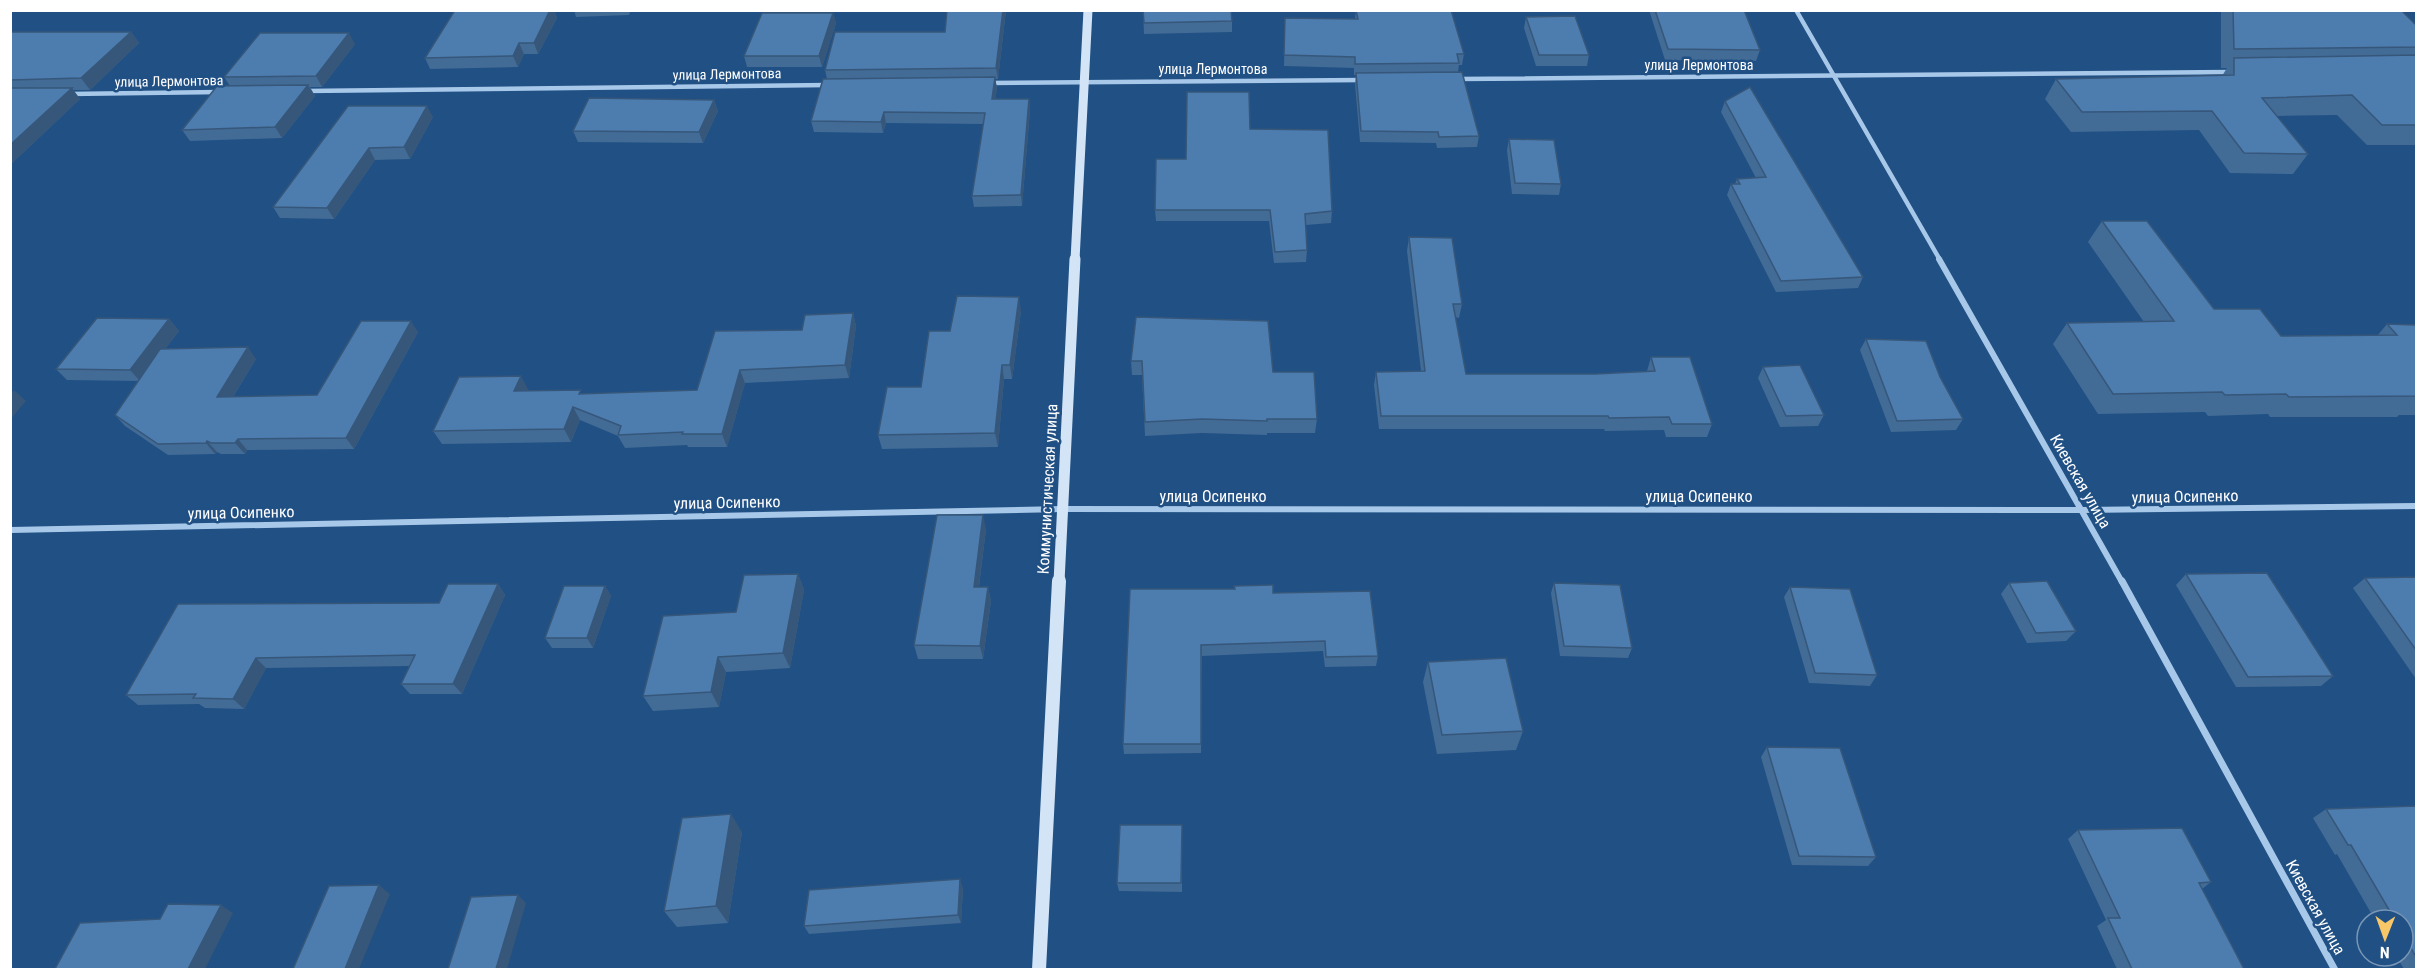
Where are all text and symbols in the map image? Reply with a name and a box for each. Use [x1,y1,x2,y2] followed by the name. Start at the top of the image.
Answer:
[1645,57,1753,73] street label: улица Лермонтова
[1159,61,1267,77] street label: улица Лермонтова
[672,65,782,83] street label: улица Лермонтова
[114,72,224,90] street label: улица Лермонтова
[1034,403,1061,575] street label: Коммунистическая улица
[2046,431,2115,532] street label: Киевская улица
[2131,486,2239,507] street label: улица Осипенко
[1160,487,1266,506] street label: улица Осипенко
[1646,487,1752,506] street label: улица Осипенко
[673,492,781,513] street label: улица Осипенко
[187,502,295,523] street label: улица Осипенко
[2282,857,2349,958] street label: Киевская улица
[2355,908,2415,968] north arrow
[2380,943,2390,962] text: N

